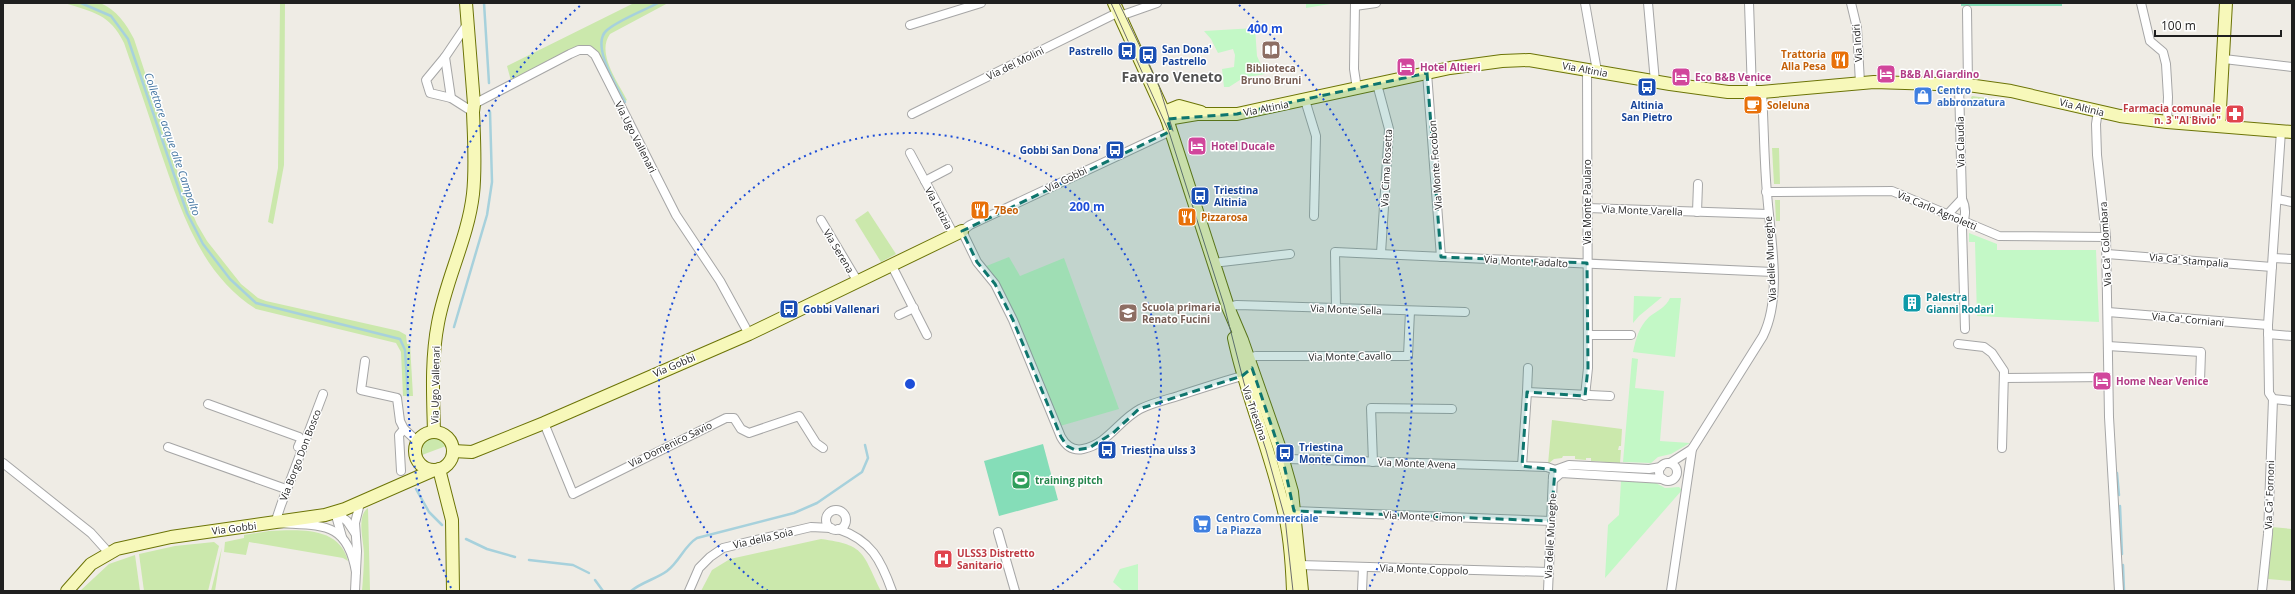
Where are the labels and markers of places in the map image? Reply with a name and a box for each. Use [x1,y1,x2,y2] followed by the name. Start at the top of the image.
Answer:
[1260,39,1282,61] library icon: Biblioteca Bruno Bruni
[1116,40,1138,62] bus stop icon: Pastrello
[1162,42,1212,68] place label: San Dona' Pastrello
[1069,44,1113,58] place label: Pastrello
[1137,44,1159,66] bus stop icon: San Dona' Pastrello
[1781,47,1826,73] place label: Trattoria Alla Pesa
[1829,49,1851,71] restaurant icon: Trattoria Alla Pesa
[1395,56,1417,78] hotel icon: Hotel Altieri
[1420,60,1481,74] place label: Hotel Altieri
[1241,61,1301,87] place label: Biblioteca Bruno Bruni
[1875,63,1897,85] hotel icon: B&B Al Giardino
[1670,66,1692,88] hotel icon: Eco B&B Venice
[1900,67,1979,81] place label: B&B Al Giardino
[1695,70,1771,84] place label: Eco B&B Venice
[1636,76,1658,98] bus stop icon: Altinia San Pietro
[1937,83,2005,109] place label: Centro abbronzatura
[1912,85,1934,107] shop icon: Centro abbronzatura
[1742,94,1764,116] cafe icon: Soleluna
[1621,98,1673,124] place label: Altinia San Pietro
[1767,98,1810,112] place label: Soleluna
[2123,101,2221,127] place label: Farmacia comunale n. 3 "Al Bivio"
[2224,103,2246,125] pharmacy icon: Farmacia comunale n. 3 "Al Bivio"
[1186,135,1208,157] hotel icon: Hotel Ducale
[1104,139,1126,161] bus stop icon: Gobbi San Dona'
[1211,139,1275,153] place label: Hotel Ducale
[1020,143,1101,157] place label: Gobbi San Dona'
[1214,183,1258,209] place label: Triestina Altinia
[1189,185,1211,207] bus stop icon: Triestina Altinia
[969,199,991,221] restaurant icon: 7Beo
[994,203,1019,217] place label: 7Beo
[1176,206,1198,228] restaurant icon: Pizzarosa
[1201,210,1248,224] place label: Pizzarosa
[1926,290,1994,316] place label: Palestra Gianni Rodari
[1901,292,1923,314] building icon: Palestra Gianni Rodari
[778,298,800,320] bus stop icon: Gobbi Vallenari
[1142,300,1221,326] place label: Scuola primaria Renato Fucini
[803,302,880,316] place label: Gobbi Vallenari
[1117,302,1139,324] school or university icon: Scuola primaria Renato Fucini
[2091,370,2113,392] hotel icon: Home Near Venice
[2116,374,2209,388] place label: Home Near Venice
[903,377,917,391] centre of rings
[1096,439,1118,461] bus stop icon: Triestina ulss 3
[1299,440,1366,466] place label: Triestina Monte Cimon
[1274,442,1296,464] bus stop icon: Triestina Monte Cimon
[1121,443,1196,457] place label: Triestina ulss 3
[1010,469,1032,491] sports icon: training pitch
[1035,473,1103,487] place label: training pitch
[1216,511,1318,537] place label: Centro Commerciale La Piazza
[1191,513,1213,535] supermarket icon: Centro Commerciale La Piazza
[957,546,1035,572] place label: ULSS3 Distretto Sanitario
[932,548,954,570] hospital icon: ULSS3 Distretto Sanitario

